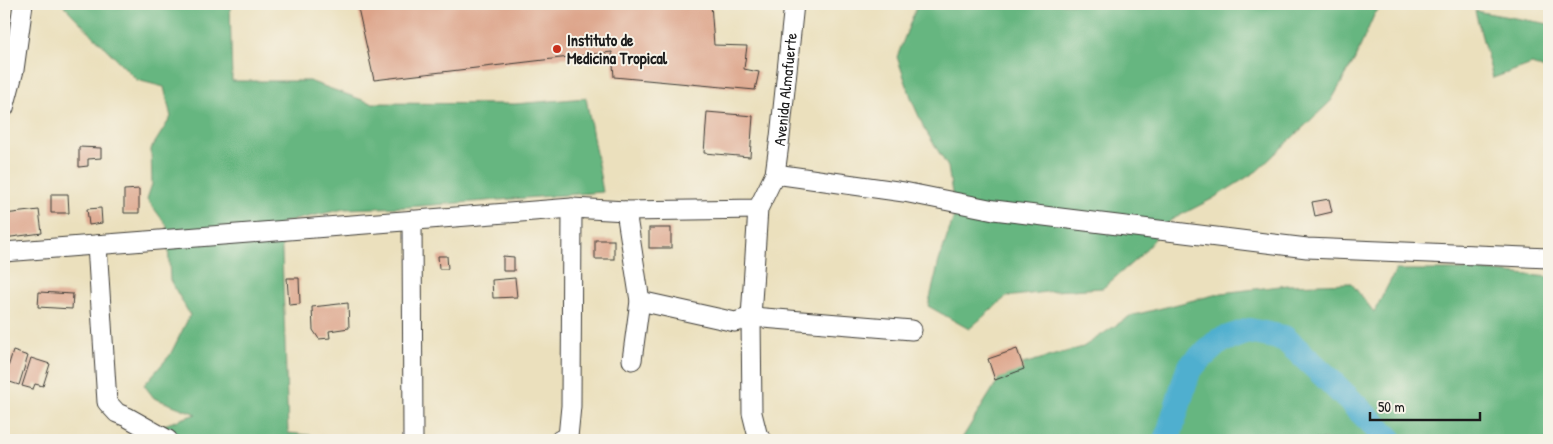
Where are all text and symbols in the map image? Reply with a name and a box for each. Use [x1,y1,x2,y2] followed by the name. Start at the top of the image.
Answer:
[567,29,668,70] place label: Instituto de Medicina Tropical
[768,31,802,147] street label: Avenida Almafuerte
[551,43,563,55] marker: Instituto de Medicina Tropical
[1370,389,1480,421] scale bar
[1378,396,1405,417] text: 50 m

